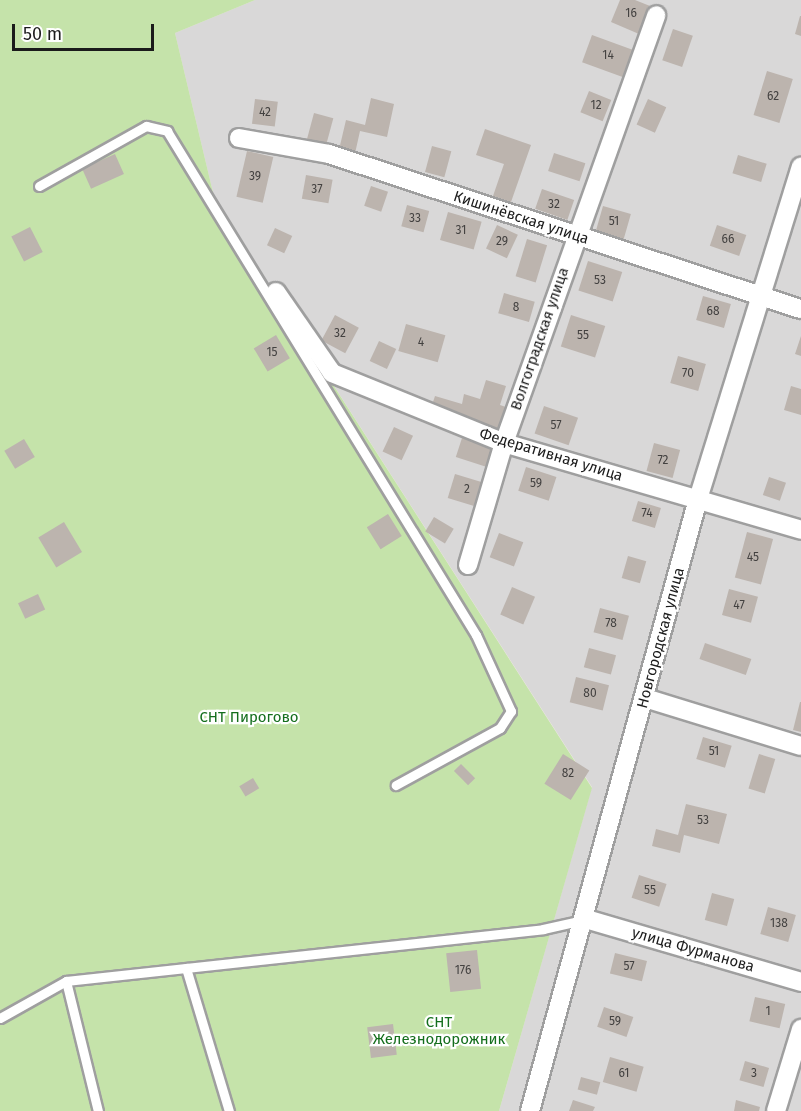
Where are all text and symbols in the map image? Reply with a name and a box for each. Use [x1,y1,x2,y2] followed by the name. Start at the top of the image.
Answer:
[625,7,637,21] house number: 16
[15,12,158,50] scale bar
[23,23,62,45] text: 50 m
[602,49,614,63] house number: 14
[767,90,779,104] house number: 62
[590,99,602,113] house number: 12
[259,106,271,120] house number: 42
[249,170,261,184] house number: 39
[311,183,323,197] house number: 37
[451,188,591,248] street label: Кишинёвская улица
[548,198,560,212] house number: 32
[409,212,421,226] house number: 33
[609,215,619,229] house number: 51
[456,224,466,238] house number: 31
[722,233,734,247] house number: 66
[496,235,508,249] house number: 29
[507,265,573,413] street label: Волгоградская улица
[594,274,606,288] house number: 53
[513,301,519,315] house number: 8
[706,305,720,319] house number: 68
[334,327,346,341] house number: 32
[577,329,589,343] house number: 55
[418,336,424,350] house number: 4
[266,346,278,360] house number: 15
[682,367,694,381] house number: 70
[550,419,562,433] house number: 57
[477,425,625,485] street label: Федеративная улица
[657,454,669,468] house number: 72
[530,477,542,491] house number: 59
[464,483,470,497] house number: 2
[641,507,653,521] house number: 74
[747,551,759,565] house number: 45
[634,566,688,710] street label: Новгородская улица
[733,599,745,613] house number: 47
[605,617,617,631] house number: 78
[583,687,597,701] house number: 80
[199,709,299,727] park label: СНТ Пирогово
[709,745,719,759] house number: 51
[562,767,574,781] house number: 82
[697,814,709,828] house number: 53
[644,884,656,898] house number: 55
[770,917,788,931] house number: 138
[630,924,756,976] street label: улица Фурманова
[623,960,635,974] house number: 57
[455,964,471,978] house number: 176
[765,1005,771,1019] house number: 1
[373,1013,505,1048] park label: СНТ Железнодорожник
[609,1015,621,1029] house number: 59
[618,1067,630,1081] house number: 61
[751,1067,757,1081] house number: 3

